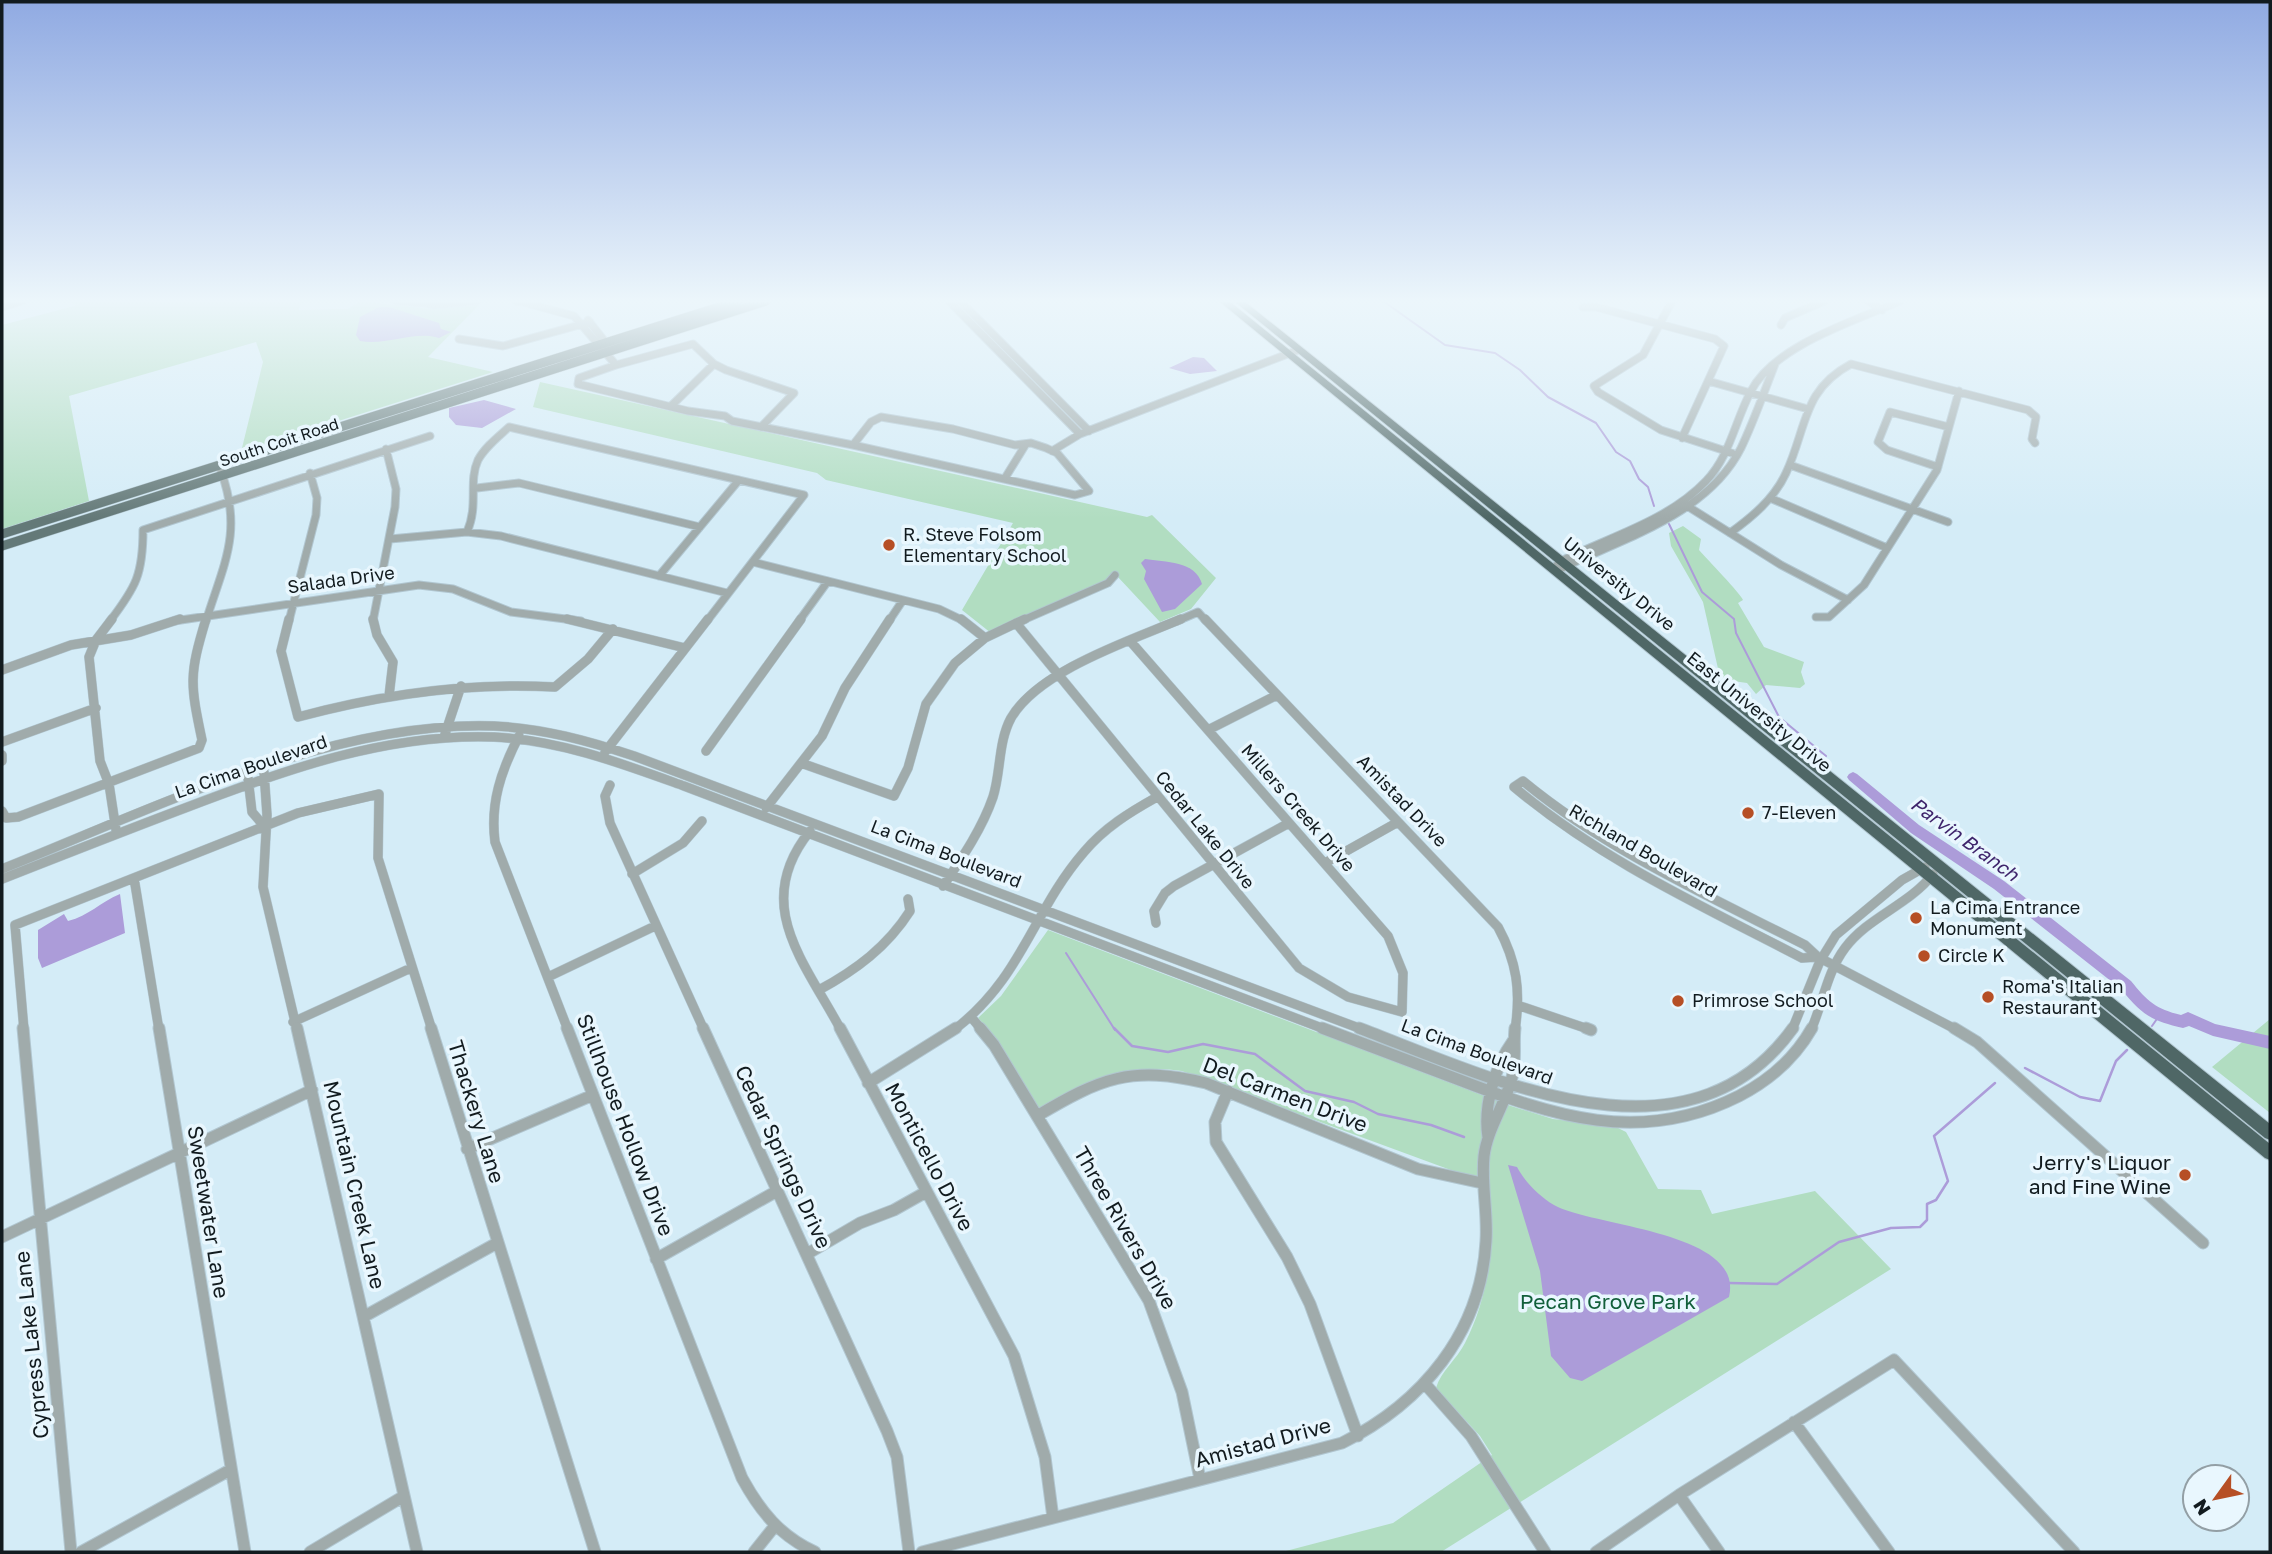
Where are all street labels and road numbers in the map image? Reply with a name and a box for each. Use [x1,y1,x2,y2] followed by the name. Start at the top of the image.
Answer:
[217,413,341,471] street label: South Coit Road
[1559,531,1680,635] street label: University Drive
[286,561,396,597] street label: Salada Drive
[1683,646,1836,776] street label: East University Drive
[172,730,330,802] street label: La Cima Boulevard
[1237,739,1360,876] street label: Millers Creek Drive
[1353,750,1452,851] street label: Amistad Drive
[1151,766,1260,893] street label: Cedar Lake Drive
[1565,799,1722,902] street label: Richland Boulevard
[868,814,1025,892] street label: La Cima Boulevard
[572,1010,680,1239] street label: Stillhouse Hollow Drive
[1398,1013,1556,1089] street label: La Cima Boulevard
[443,1037,511,1186] street label: Thackery Lane
[1199,1051,1371,1137] street label: Del Carmen Drive
[730,1061,838,1252] street label: Cedar Springs Drive
[318,1078,392,1291] street label: Mountain Creek Lane
[880,1078,980,1235] street label: Monticello Drive
[183,1124,235,1300] street label: Sweetwater Lane
[1069,1142,1183,1313] street label: Three Rivers Drive
[8,1250,54,1440] street label: Cypress Lake Lane
[1192,1411,1334,1473] street label: Amistad Drive

